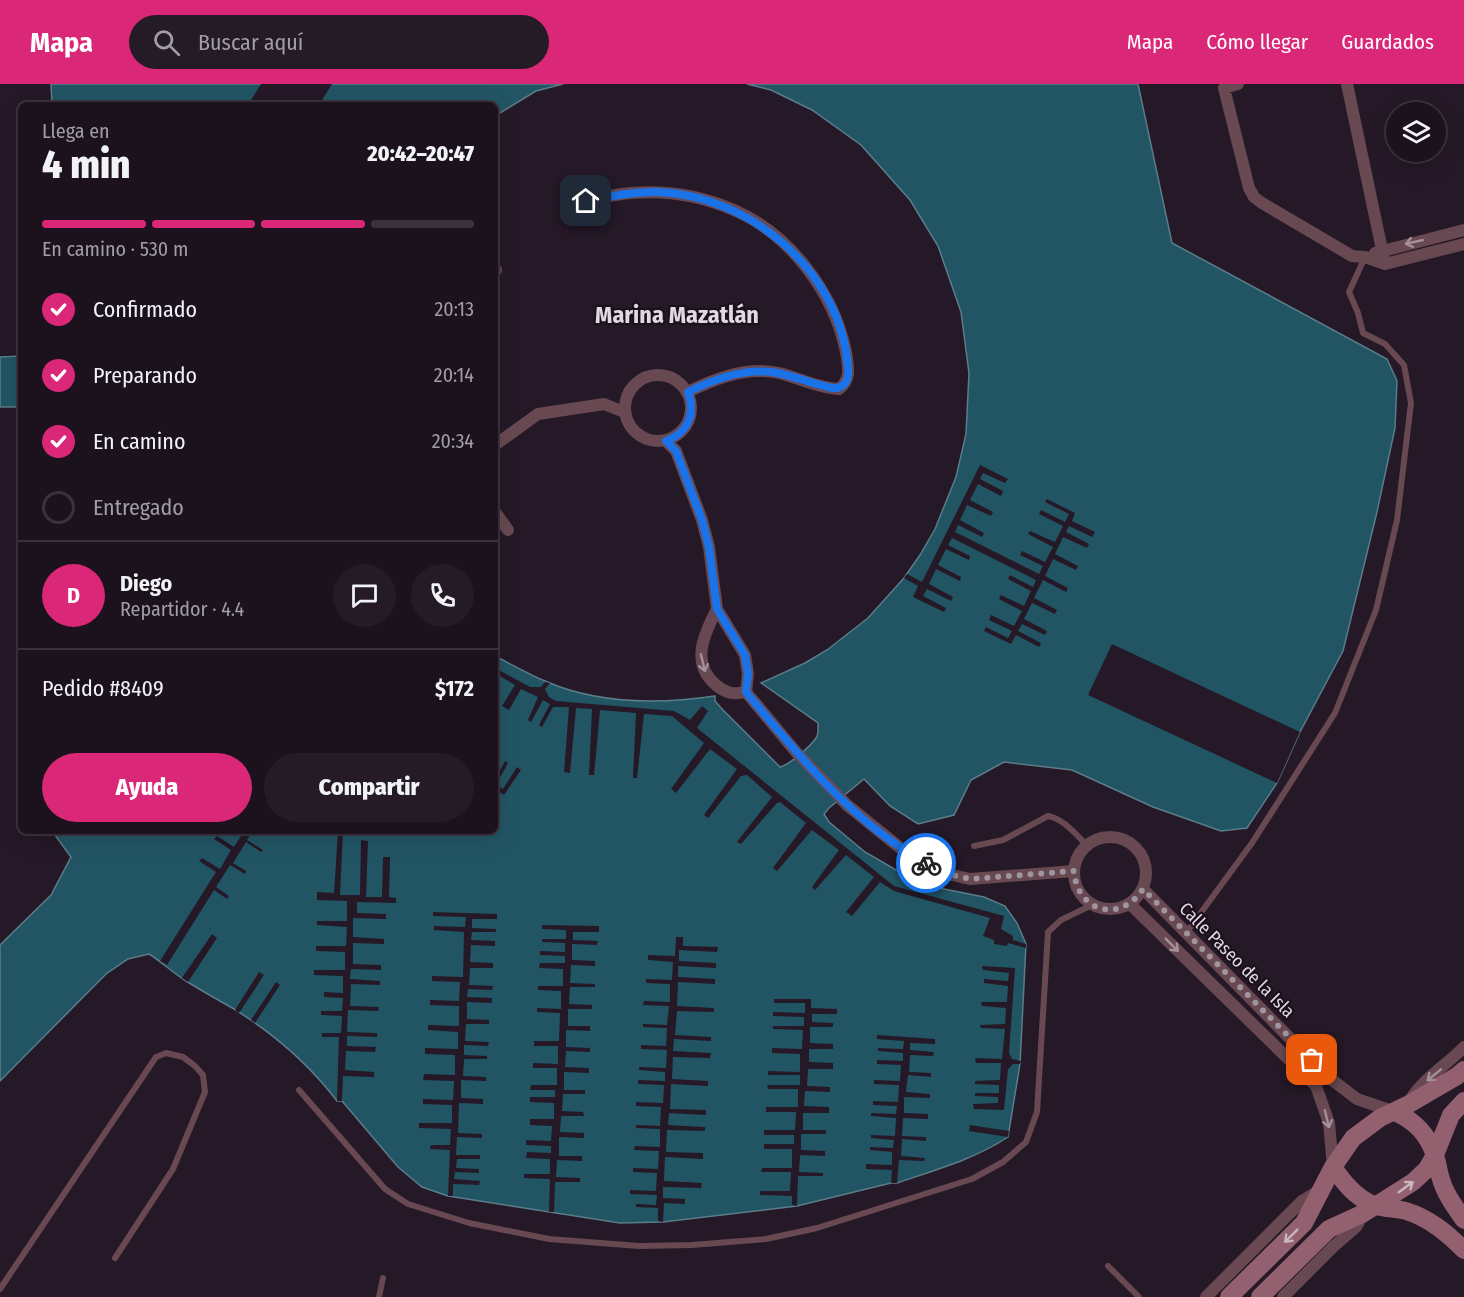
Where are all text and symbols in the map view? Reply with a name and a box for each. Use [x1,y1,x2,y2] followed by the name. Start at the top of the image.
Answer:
[129,15,549,69] search box
[30,26,93,59] text: Mapa
[150,26,183,59] icon: search
[198,29,303,56] text: Buscar aquí
[1127,29,1173,55] text: Mapa
[1206,29,1308,55] text: Cómo llegar
[1341,29,1434,55] text: Guardados
[1386,102,1446,162] map controls
[1386,102,1446,162] button: layers
[42,119,110,143] text: Llega en
[367,140,474,167] text: 20:42–20:47
[42,142,130,188] text: 4 min
[560,175,611,226] pin
[569,184,602,217] icon: home
[1405,236,1424,248] one-way arrow
[42,237,188,261] text: En camino · 530 m
[42,293,75,326] icon: check
[93,296,197,323] text: Confirmado
[435,297,474,321] text: 20:13
[595,301,759,329] district label: Marina Mazatlán
[42,359,75,392] icon: check
[93,362,197,389] text: Preparando
[434,363,474,387] text: 20:14
[42,425,75,458] icon: check
[93,428,185,455] text: En camino
[432,429,474,453] text: 20:34
[93,494,184,521] text: Entregado
[333,564,396,627] button: chat
[411,564,474,627] button: phone
[120,570,172,597] text: Diego
[67,582,80,609] text: D
[120,597,244,621] text: Repartidor · 4.4
[698,653,710,672] one-way arrow
[42,675,164,702] text: Pedido #8409
[435,675,474,702] text: $172
[42,753,252,822] button: Ayuda
[264,753,474,822] button: Compartir
[896,833,956,893] courier
[910,847,943,880] icon: bike
[1175,898,1299,1022] street label: Calle Paseo de la Isla
[1165,937,1180,952] one-way arrow
[1286,1034,1337,1085] pin
[1295,1043,1328,1076] icon: bag
[1426,1068,1442,1081] one-way arrow
[1322,1109,1334,1128] one-way arrow
[1397,1181,1413,1194] one-way arrow
[1284,1228,1298,1243] one-way arrow

